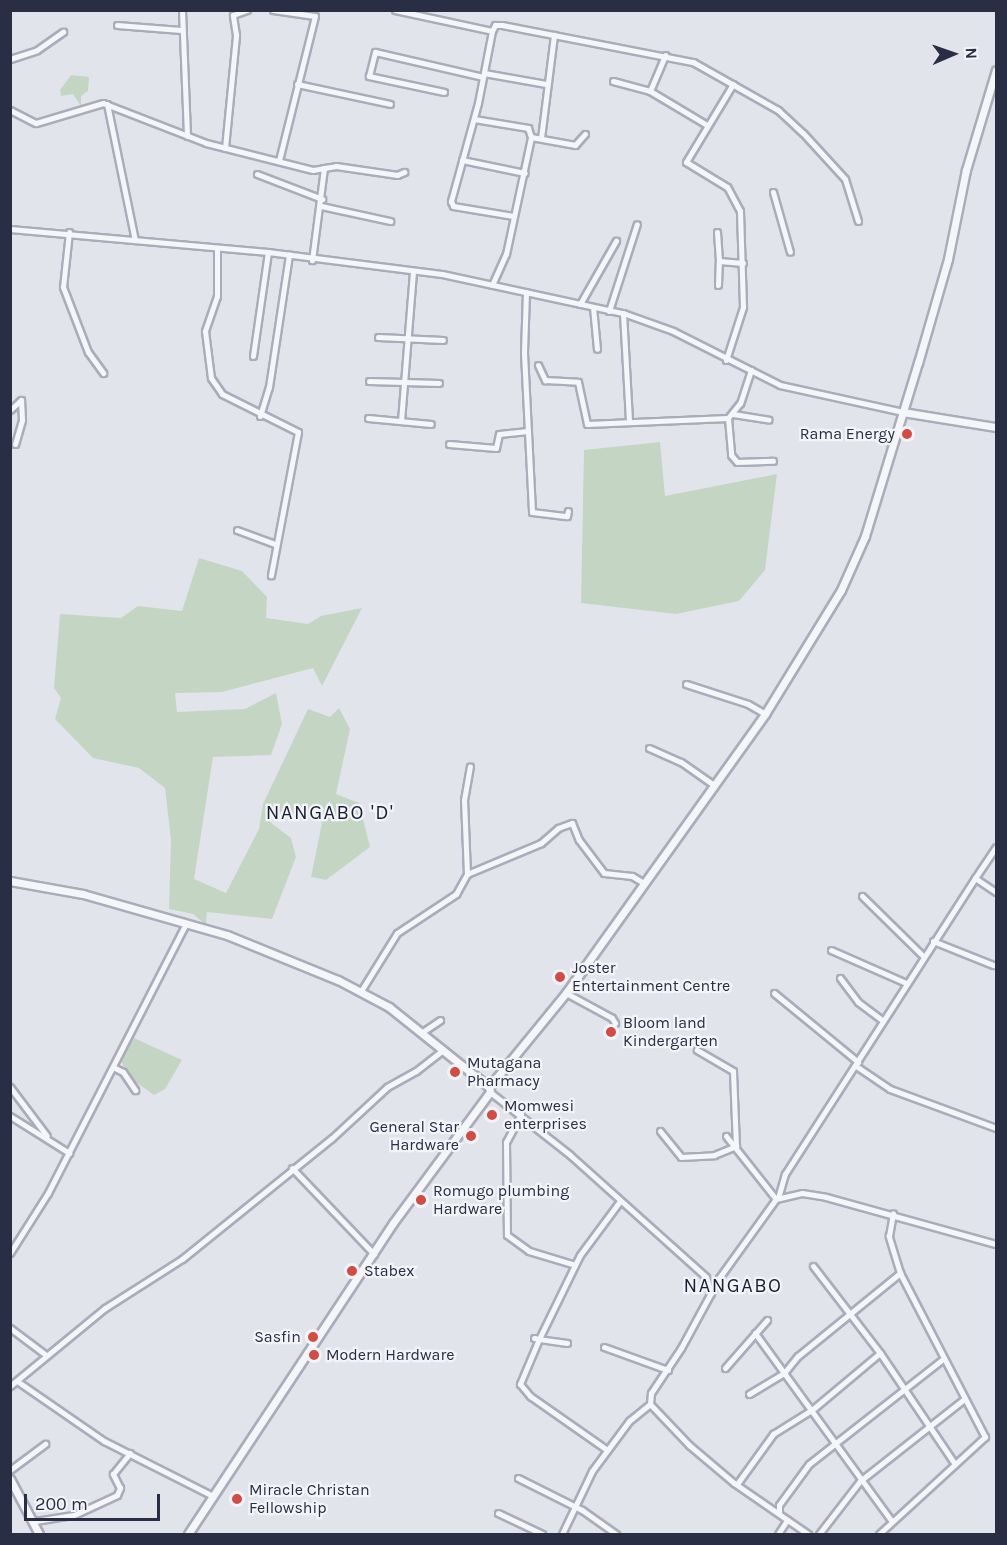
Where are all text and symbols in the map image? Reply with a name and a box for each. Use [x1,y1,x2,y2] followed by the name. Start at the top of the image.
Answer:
[923,24,983,84] north arrow
[962,47,981,59] text: N
[800,424,895,444] place label: Rama Energy
[900,427,914,441] marker: Rama Energy
[266,800,394,824] district label: NANGABO 'D'
[572,958,730,996] place label: Joster Entertainment Centre
[553,970,567,984] marker: Joster Entertainment Centre
[623,1013,718,1051] place label: Bloom land Kindergarten
[604,1025,618,1039] marker: Bloom land Kindergarten
[467,1053,541,1091] place label: Mutagana Pharmacy
[448,1065,462,1079] marker: Mutagana Pharmacy
[504,1096,587,1134] place label: Momwesi enterprises
[485,1108,499,1122] marker: Momwesi enterprises
[369,1117,459,1155] place label: General Star Hardware
[464,1129,478,1143] marker: General Star Hardware
[433,1181,569,1219] place label: Romugo plumbing Hardware
[414,1193,428,1207] marker: Romugo plumbing Hardware
[364,1261,414,1281] place label: Stabex
[345,1264,359,1278] marker: Stabex
[683,1273,783,1297] district label: NANGABO
[254,1327,301,1347] place label: Sasfin
[306,1330,320,1344] marker: Sasfin
[326,1345,454,1365] place label: Modern Hardware
[307,1348,321,1362] marker: Modern Hardware
[249,1480,370,1518] place label: Miracle Christan Fellowship
[27,1482,164,1520] scale bar
[230,1492,244,1506] marker: Miracle Christan Fellowship
[35,1493,88,1515] text: 200 m

